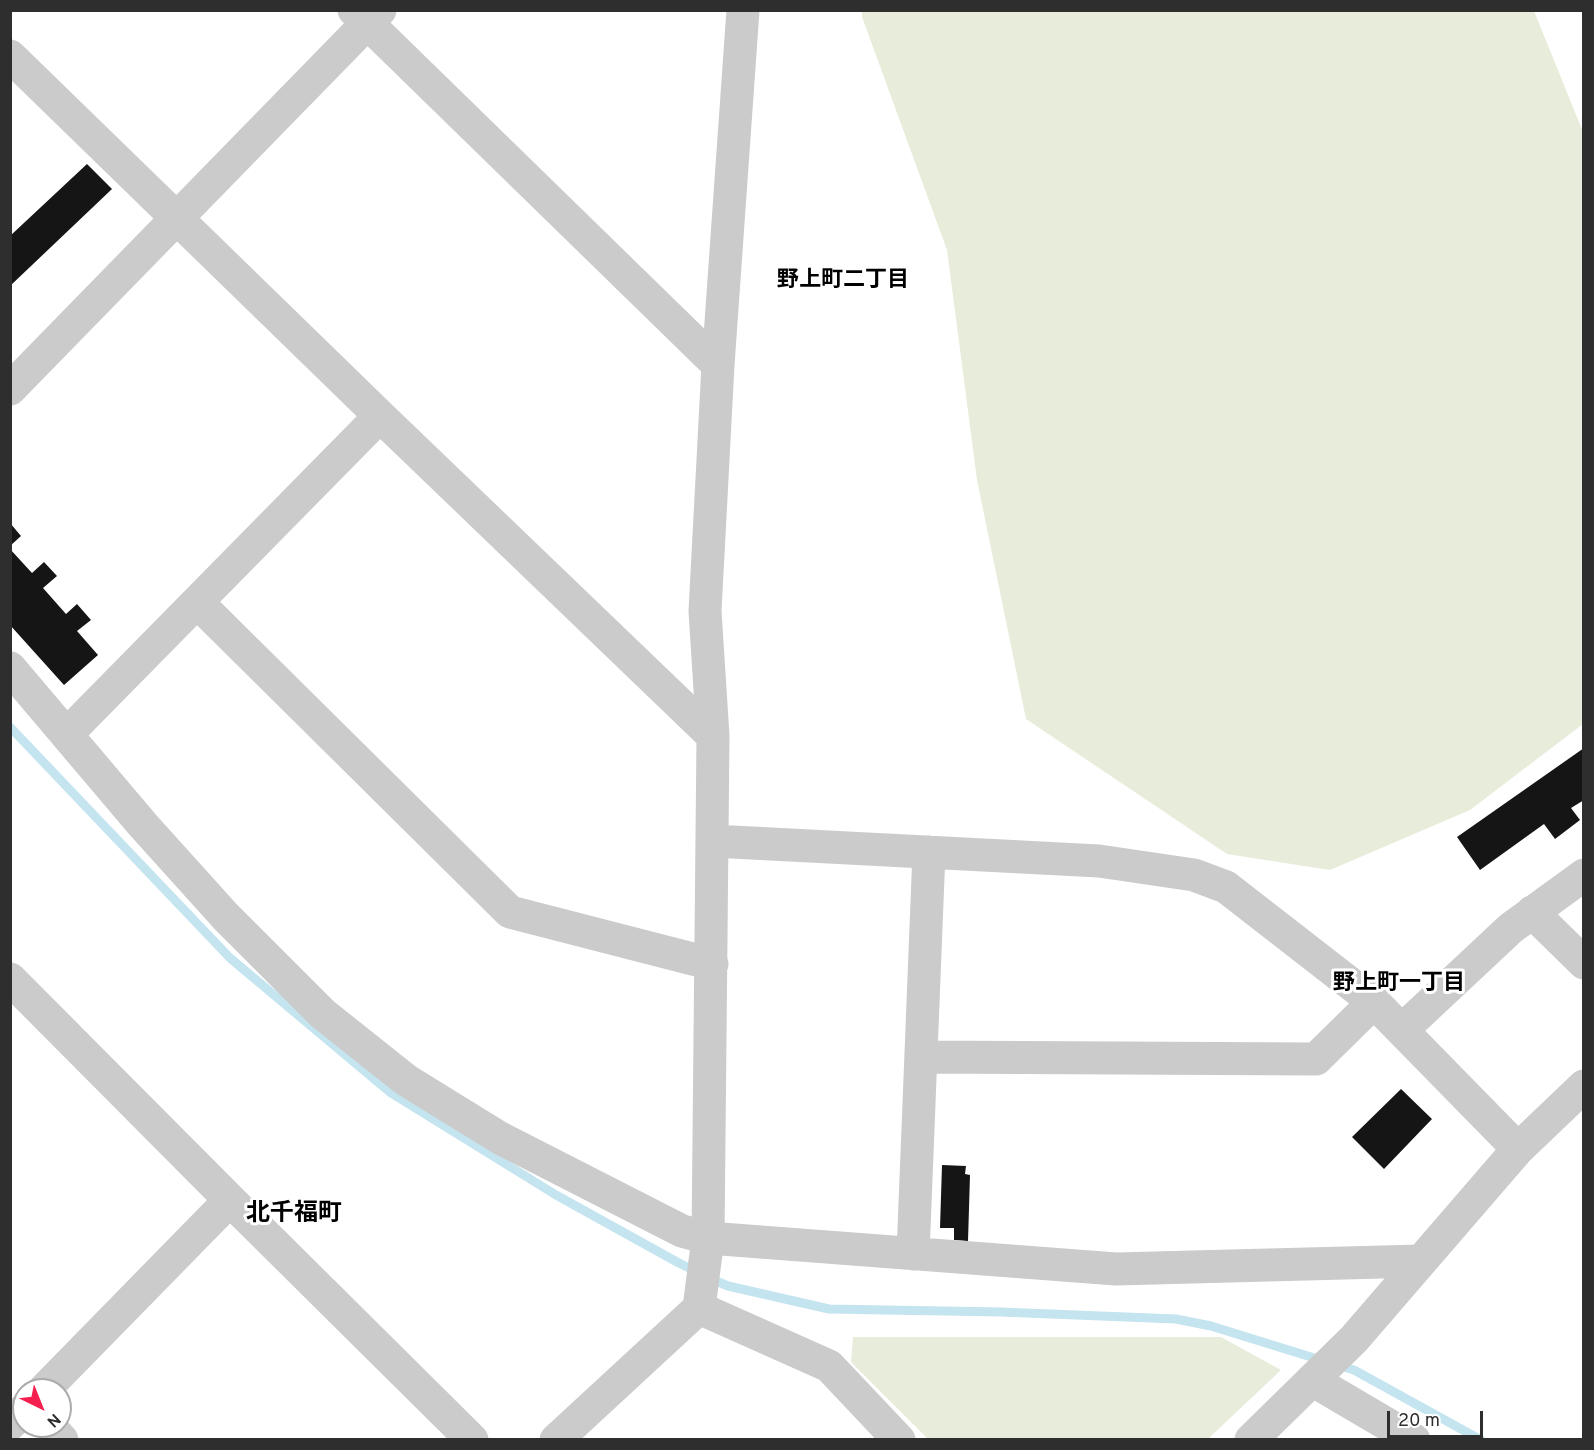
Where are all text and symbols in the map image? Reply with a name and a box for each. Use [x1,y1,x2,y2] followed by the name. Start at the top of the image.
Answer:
[777,269,909,295] district label: 野上町二丁目
[1333,972,1465,998] district label: 野上町一丁目
[246,1201,342,1229] district label: 北千福町
[12,1378,72,1438] north arrow
[1390,1399,1486,1437] scale bar
[42,1408,64,1431] text: N
[1398,1410,1440,1433] text: 20 m

